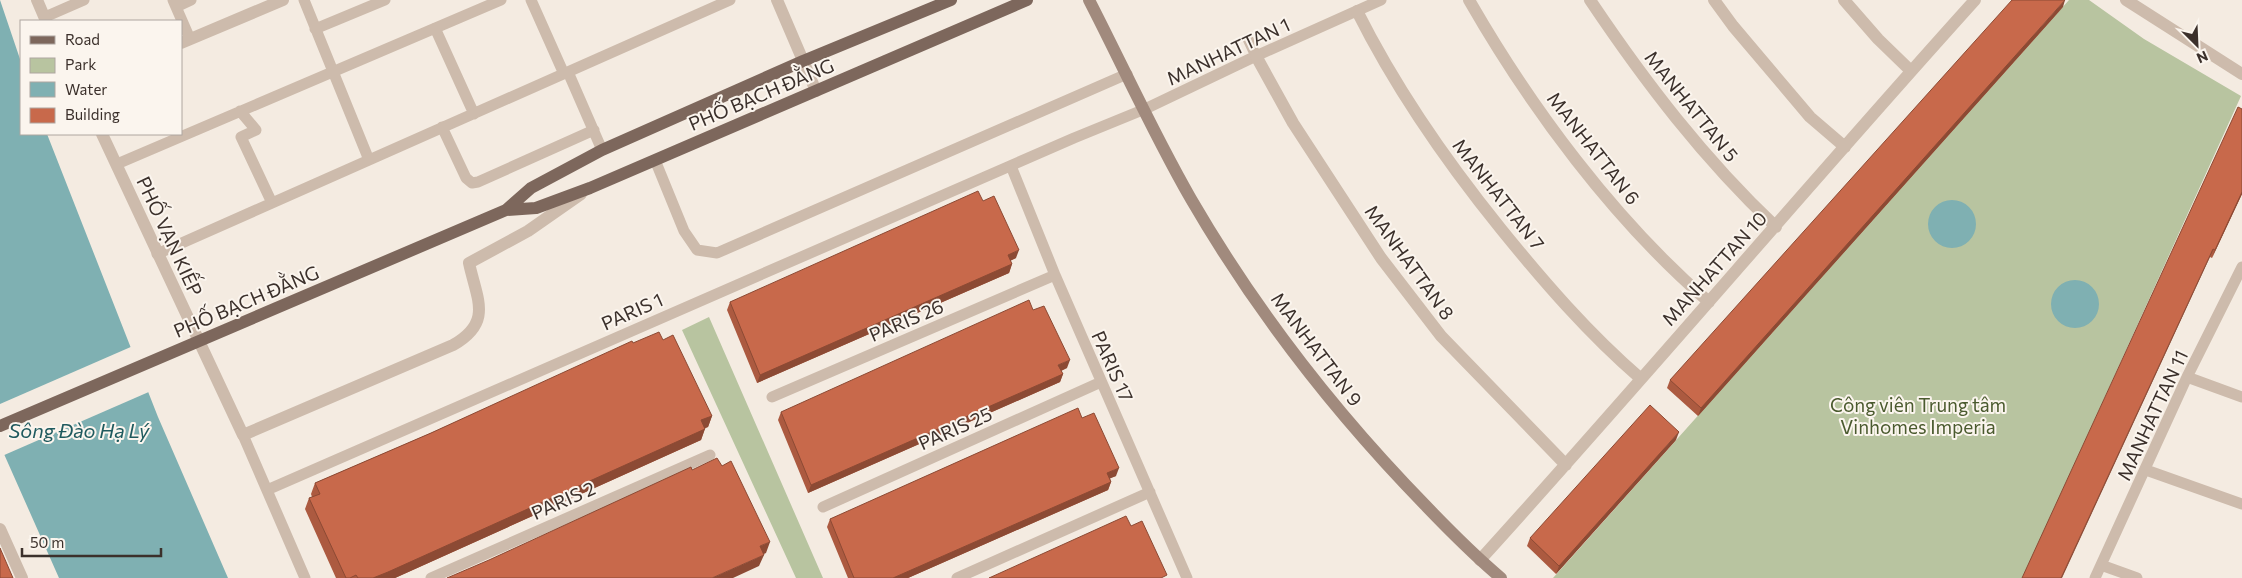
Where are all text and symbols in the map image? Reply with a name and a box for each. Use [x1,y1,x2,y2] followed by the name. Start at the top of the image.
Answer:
[1163,12,1293,90] street label: MANHATTAN 1
[20,20,182,135] legend
[2172,20,2222,70] north arrow
[65,30,100,48] text: Road
[1640,46,1744,166] street label: MANHATTAN 5
[2194,47,2211,67] text: N
[684,50,837,135] street label: PHỐ BẠCH ĐẰNG
[65,55,96,73] text: Park
[65,80,107,98] text: Water
[1543,87,1645,209] street label: MANHATTAN 6
[65,105,120,123] text: Building
[1448,134,1550,254] street label: MANHATTAN 7
[132,171,210,300] street label: PHỐ VẠN KIẾP
[1361,200,1459,324] street label: MANHATTAN 8
[1657,206,1771,330] street label: MANHATTAN 10
[169,257,322,342] street label: PHỐ BẠCH ĐẰNG
[598,287,666,335] street label: PARIS 1
[1267,288,1367,410] street label: MANHATTAN 9
[865,294,947,346] street label: PARIS 26
[1087,327,1139,405] street label: PARIS 17
[2112,346,2192,484] street label: MANHATTAN 11
[1830,393,2006,438] park label: Công viên Trung tâm Vinhomes Imperia
[915,402,995,454] street label: PARIS 25
[9,418,150,442] water label: Sông Đào Hạ Lý
[528,476,598,524] street label: PARIS 2
[22,526,161,558] scale bar
[30,533,64,551] text: 50 m

